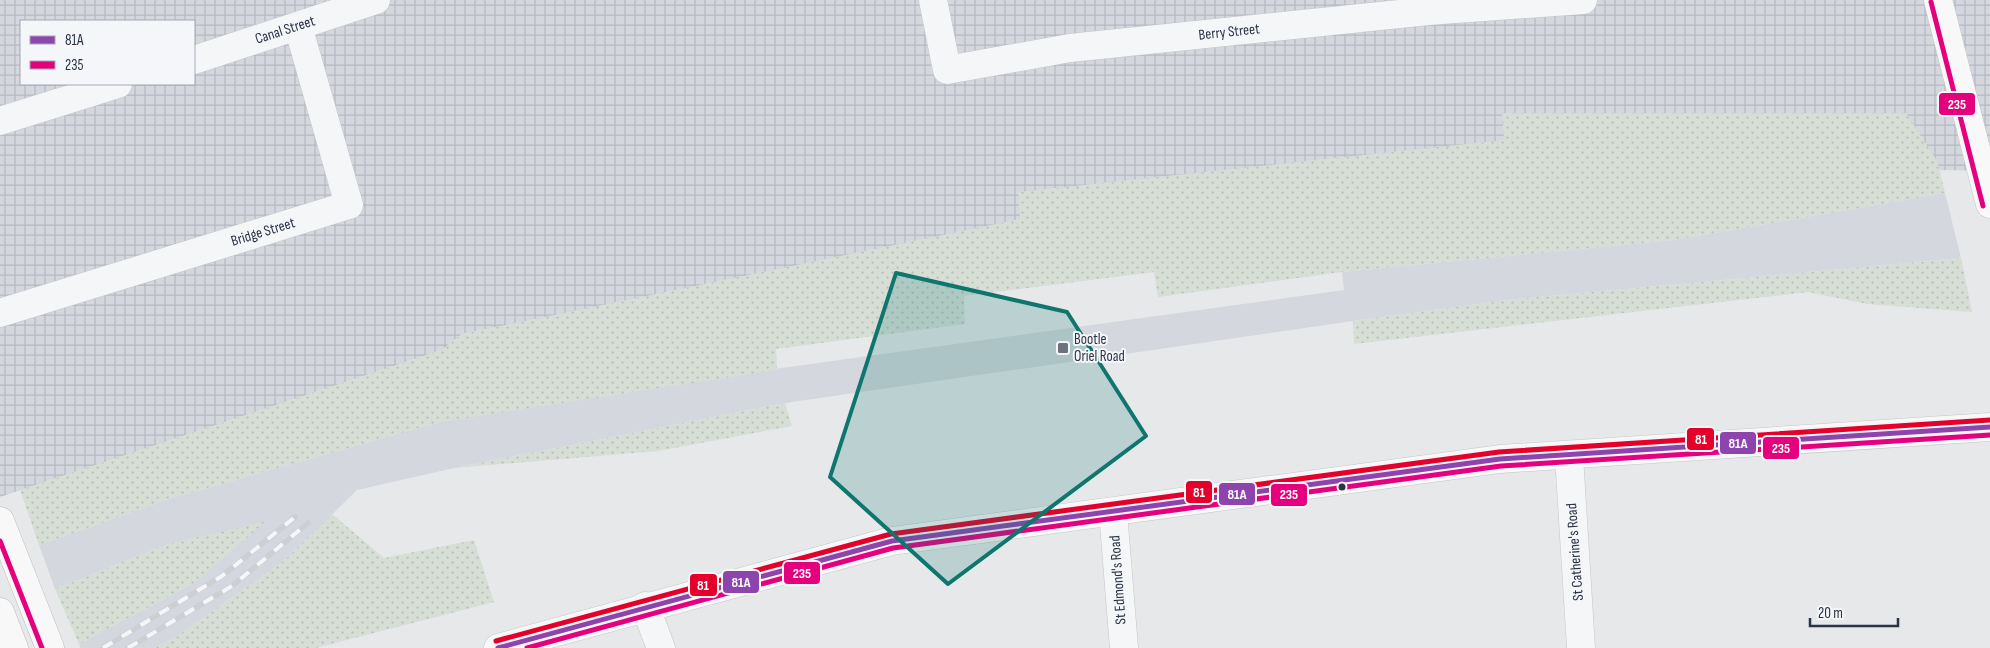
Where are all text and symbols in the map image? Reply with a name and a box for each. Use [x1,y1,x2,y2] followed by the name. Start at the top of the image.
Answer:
[253,11,318,49] street label: Canal Street
[1198,19,1261,45] street label: Berry Street
[20,20,195,85] legend
[65,31,84,50] text: 81A
[65,56,84,75] text: 235
[1938,92,1976,116] line badge: 235
[1948,96,1966,113] text: 235
[229,213,298,251] street label: Bridge Street
[1074,330,1125,366] place label: Bootle Oriel Road
[1056,341,1070,355] marker: Bootle Oriel Road
[1686,427,1715,451] line badge: 81
[1695,431,1708,448] text: 81
[1719,431,1757,455] line badge: 81A
[1728,435,1748,452] text: 81A
[1762,436,1800,460] line badge: 235
[1772,440,1790,457] text: 235
[1185,480,1213,504] line badge: 81
[1218,482,1256,506] line badge: 81A
[1337,482,1347,492] unlabelled marker
[1270,483,1308,507] line badge: 235
[1193,484,1206,501] text: 81
[1227,486,1247,503] text: 81A
[1280,486,1298,503] text: 235
[1562,503,1588,601] street label: St Catherine's Road
[1105,535,1131,625] street label: St Edmond's Road
[783,561,821,585] line badge: 235
[793,565,811,582] text: 235
[722,570,760,594] line badge: 81A
[689,573,718,597] line badge: 81
[731,574,751,591] text: 81A
[697,577,710,594] text: 81
[1810,596,1898,628] scale bar
[1818,604,1843,623] text: 20 m

